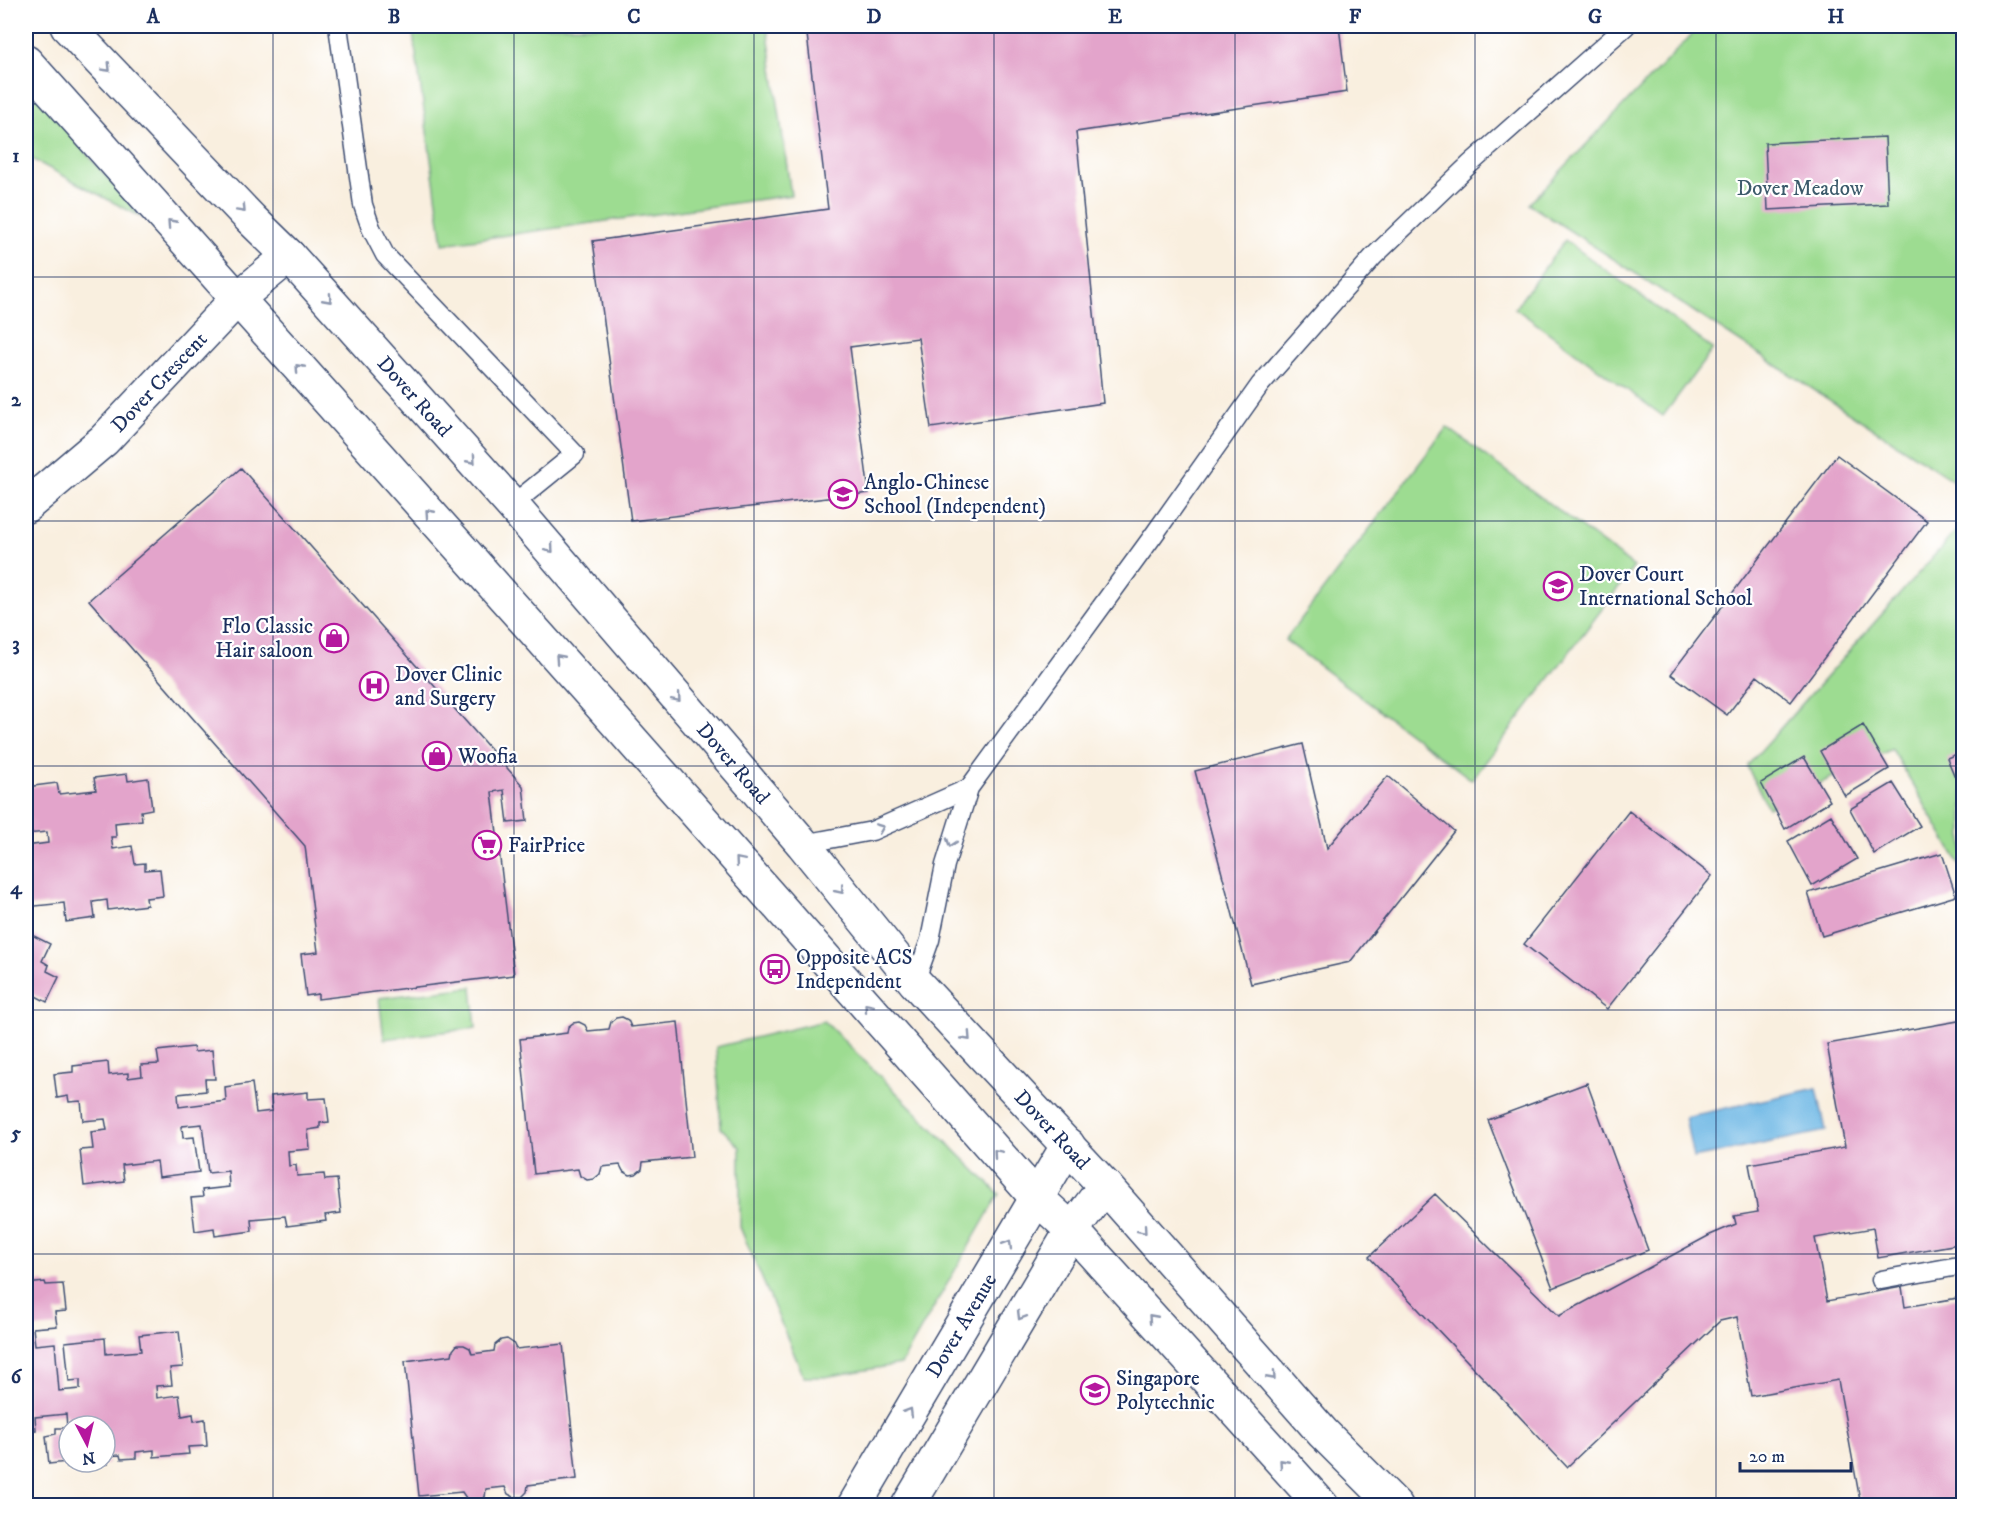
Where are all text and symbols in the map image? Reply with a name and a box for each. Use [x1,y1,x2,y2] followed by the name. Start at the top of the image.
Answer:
[146,5,161,30] text: A
[388,5,400,30] text: B
[627,5,641,30] text: C
[867,5,882,30] text: D
[1108,5,1122,30] text: E
[1349,5,1362,30] text: F
[1588,5,1602,30] text: G
[1828,5,1845,30] text: H
[100,60,111,71] one-way arrow
[12,144,20,169] text: 1
[1737,176,1864,202] park label: Dover Meadow
[234,202,245,213] one-way arrow
[167,219,178,230] one-way arrow
[321,292,332,303] one-way arrow
[106,327,213,438] street label: Dover Crescent
[371,351,457,443] street label: Dover Road
[295,364,306,375] one-way arrow
[11,388,22,413] text: 2
[465,453,476,464] one-way arrow
[864,470,1046,520] place label: Anglo-Chinese School (Independent)
[827,478,859,510] school or university icon: Anglo-Chinese School (Independent)
[425,509,436,520] one-way arrow
[543,542,554,553] one-way arrow
[1579,562,1753,612] place label: Dover Court International School
[1542,570,1574,602] school or university icon: Dover Court International School
[215,614,313,664] place label: Flo Classic Hair saloon
[318,622,350,654] shop icon: Flo Classic Hair saloon
[12,632,20,657] text: 3
[555,654,566,665] one-way arrow
[395,662,502,712] place label: Dover Clinic and Surgery
[358,670,390,702] hospital icon: Dover Clinic and Surgery
[670,691,681,702] one-way arrow
[690,717,775,810] street label: Dover Road
[421,740,453,772] shop icon: Woofia
[457,744,517,770] place label: Woofia
[874,823,885,835] one-way arrow
[471,829,503,861] supermarket icon: FairPrice
[508,833,585,859] place label: FairPrice
[946,837,959,848] one-way arrow
[735,857,746,868] one-way arrow
[10,876,23,901] text: 4
[832,883,843,894] one-way arrow
[796,945,913,995] place label: Opposite ACS Independent
[759,953,791,985] bus stop icon: Opposite ACS Independent
[864,1003,875,1014] one-way arrow
[960,1030,971,1041] one-way arrow
[1008,1085,1095,1176] street label: Dover Road
[10,1121,21,1146] text: 5
[993,1150,1004,1160] one-way arrow
[1136,1223,1147,1234] one-way arrow
[1001,1240,1013,1251] one-way arrow
[921,1269,1003,1383] street label: Dover Avenue
[1016,1310,1028,1320] one-way arrow
[1148,1314,1159,1325] one-way arrow
[11,1365,23,1390] text: 6
[1116,1366,1215,1416] place label: Singapore Polytechnic
[1265,1369,1276,1380] one-way arrow
[1079,1374,1111,1406] school or university icon: Singapore Polytechnic
[902,1408,913,1418] one-way arrow
[57,1414,117,1474] north arrow
[1740,1435,1851,1473] scale bar
[1749,1446,1785,1468] text: 20 m
[81,1447,96,1469] text: N
[1279,1459,1290,1470] one-way arrow

